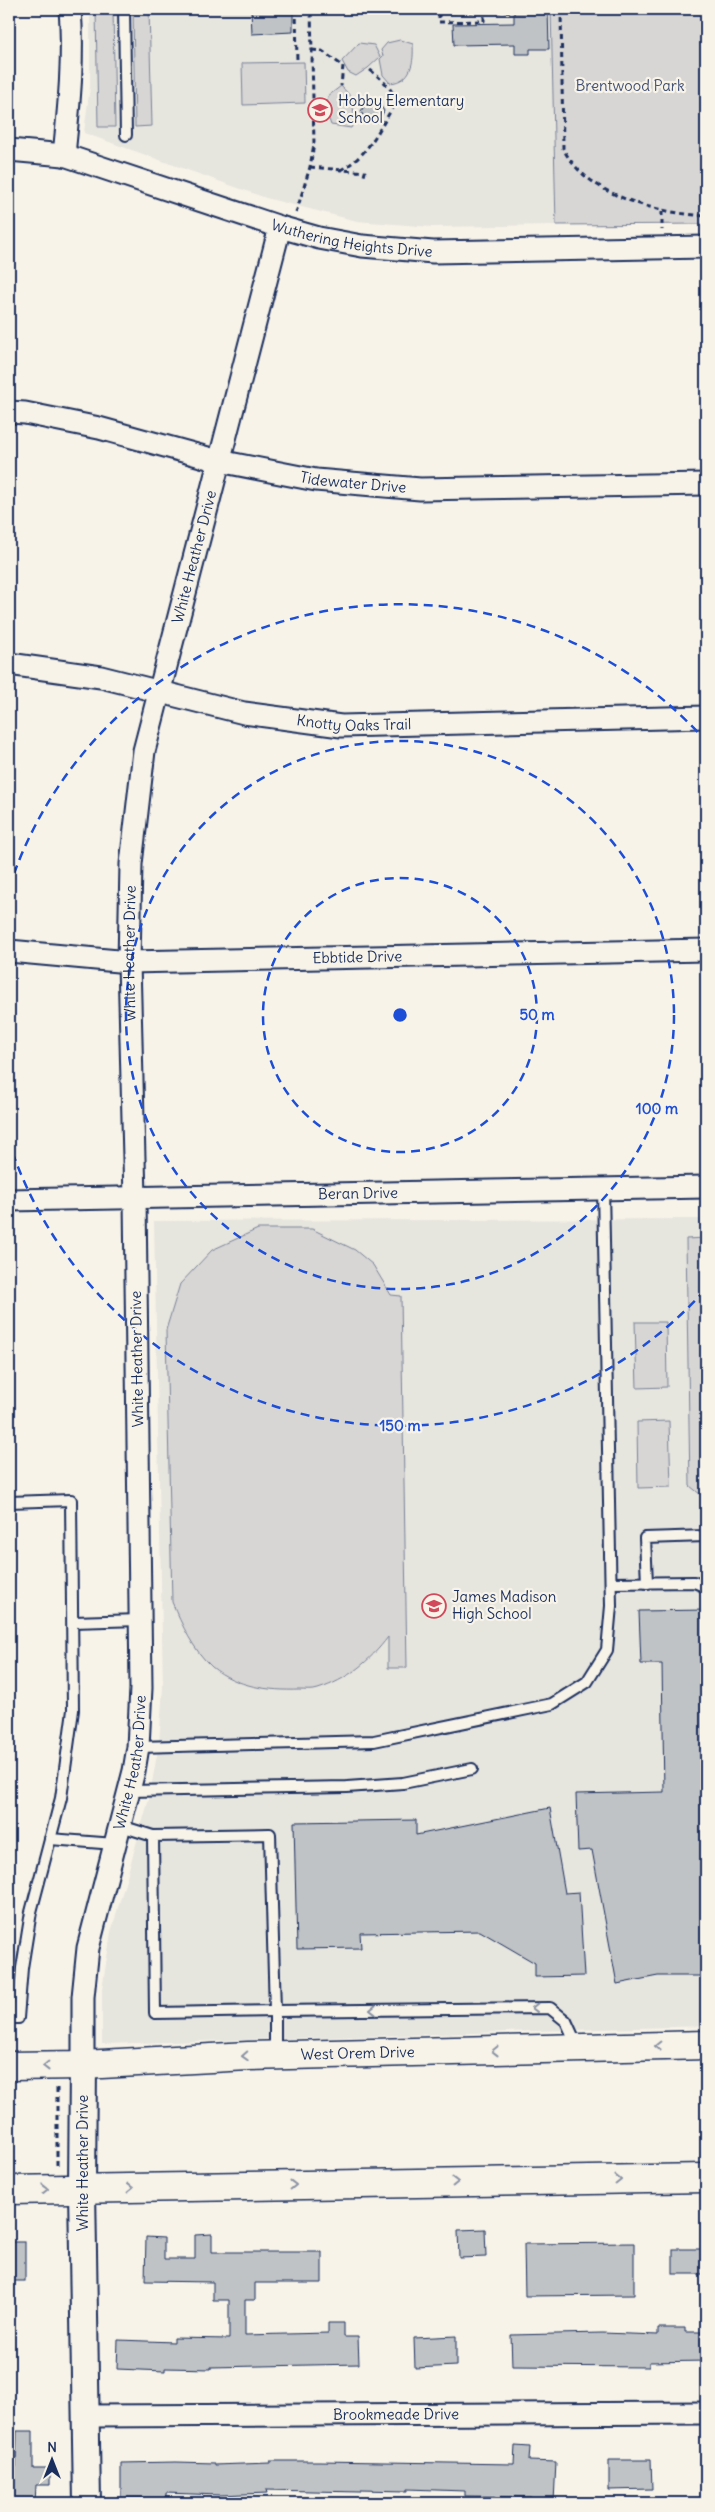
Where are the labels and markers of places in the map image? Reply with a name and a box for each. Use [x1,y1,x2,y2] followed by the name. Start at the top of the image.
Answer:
[338,91,464,127] place label: Hobby Elementary School
[307,97,333,123] school or university icon: Hobby Elementary School
[391,1006,409,1024] centre of rings
[452,1587,557,1623] place label: James Madison High School
[421,1593,447,1619] school or university icon: James Madison High School

